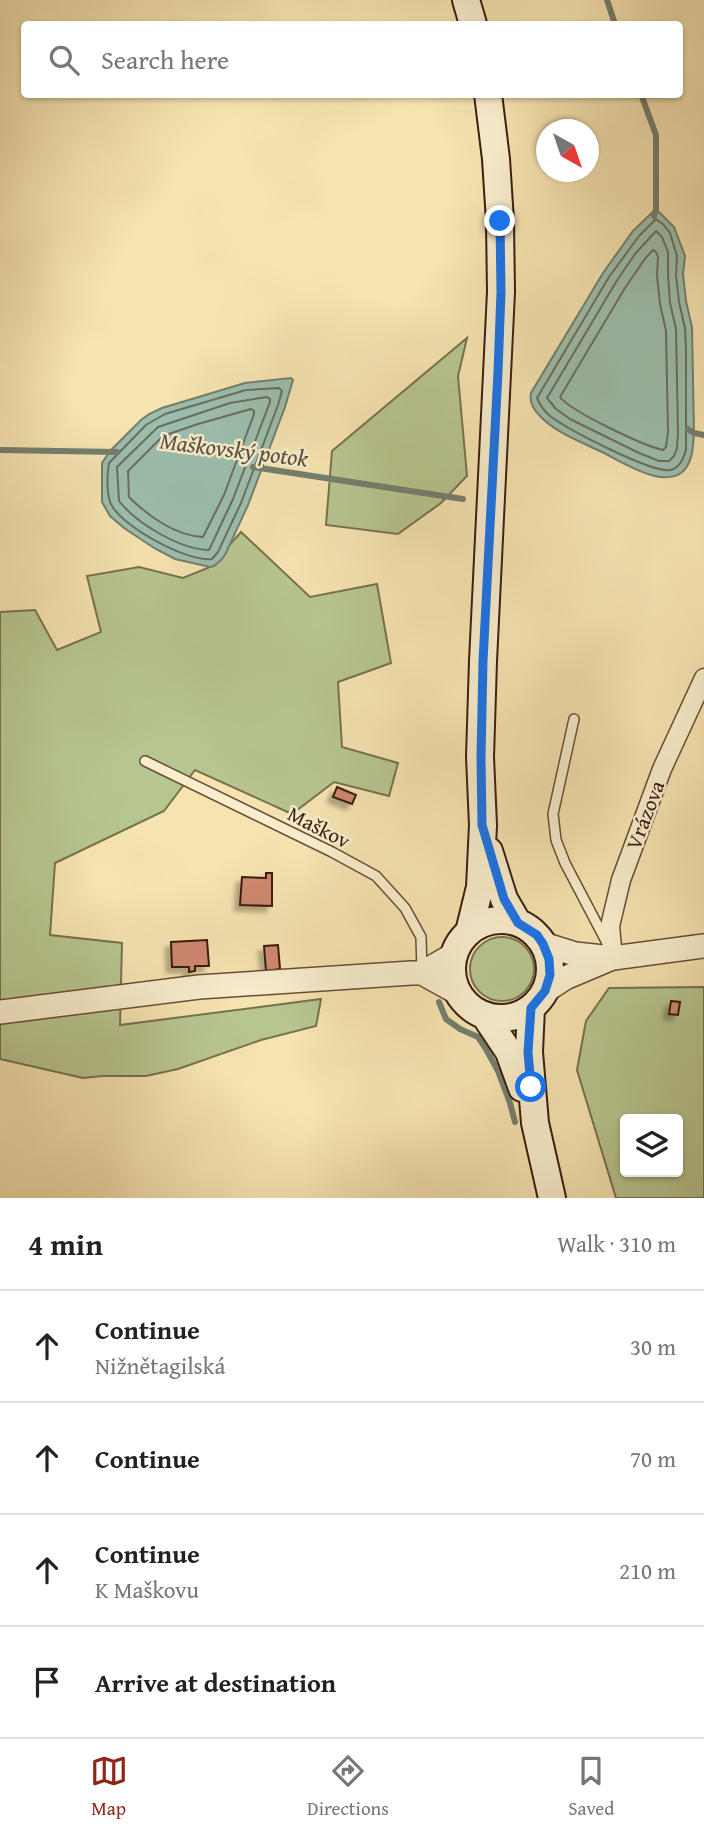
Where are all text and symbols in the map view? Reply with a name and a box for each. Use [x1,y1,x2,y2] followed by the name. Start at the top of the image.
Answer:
[21,21,683,98] search box
[101,40,229,79] text: Search here
[45,41,83,79] icon: search
[536,119,599,182] north arrow
[484,205,515,236] route end
[158,424,311,475] water label: Maškovský potok
[618,776,672,854] street label: Vrázova
[282,798,356,856] street label: Maškov
[515,1071,546,1102] route start
[620,1114,683,1177] map controls
[620,1114,683,1177] button: layers
[28,1222,103,1266] text: 4 min
[557,1227,676,1260] text: Walk · 310 m
[95,1310,200,1349] text: Continue
[28,1327,66,1365] icon: ahead
[630,1330,676,1363] text: 30 m
[95,1349,225,1382] text: Nižnětagilská
[28,1439,66,1477] icon: ahead
[95,1439,200,1478] text: Continue
[630,1442,676,1475] text: 70 m
[95,1534,200,1573] text: Continue
[28,1551,66,1589] icon: ahead
[619,1554,676,1587] text: 210 m
[95,1573,199,1606] text: K Maškovu
[28,1663,66,1701] icon: arrive
[95,1663,336,1702] text: Arrive at destination
[90,1752,128,1822] tab: Map
[307,1752,389,1822] tab: Directions
[568,1752,614,1822] tab: Saved

